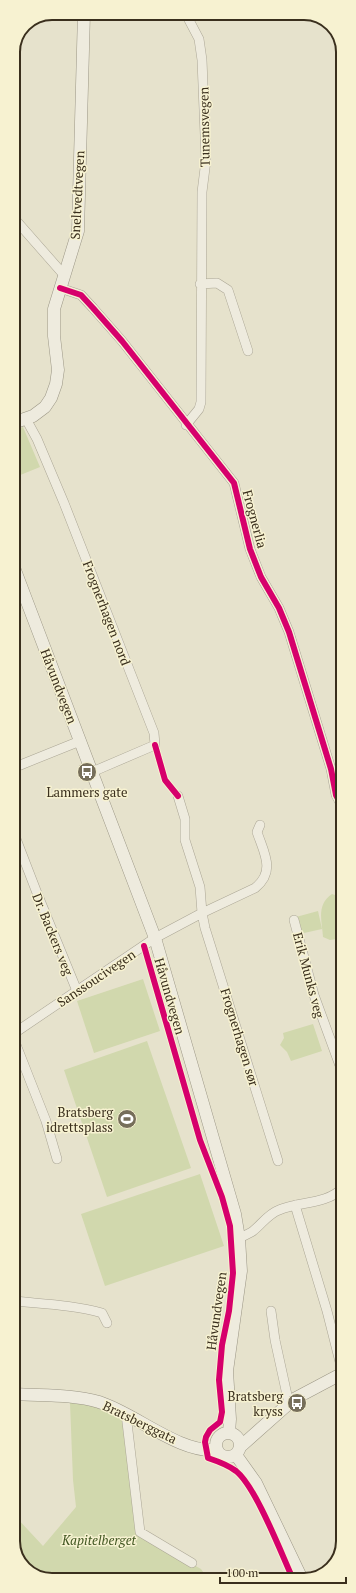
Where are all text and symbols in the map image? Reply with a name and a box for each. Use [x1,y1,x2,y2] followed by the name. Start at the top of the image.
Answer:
[194,86,214,167] street label: Tunemsvegen
[66,150,88,240] street label: Sneltvedtvegen
[239,488,272,551] street label: Frognerlia
[79,558,135,668] street label: Frognerhagen nord
[36,646,82,726] street label: Håvundvegen
[76,761,98,783] bus stop icon: Lammers gate
[46,783,128,801] place label: Lammers gate
[28,890,78,978] street label: Dr. Backers veg
[289,930,329,1020] street label: Erik Munks veg
[53,945,139,1011] street label: Sanssoucivegen
[150,956,190,1037] street label: Håvundvegen
[217,986,263,1088] street label: Frognerhagen sør
[46,1103,113,1136] place label: Bratsberg idrettsplass
[116,1108,138,1130] sports icon: Bratsberg idrettsplass
[202,1270,230,1351] street label: Håvundvegen
[228,1387,283,1420] place label: Bratsberg kryss
[286,1392,308,1414] bus stop icon: Bratsberg kryss
[100,1396,180,1448] street label: Bratsberggata
[61,1531,137,1549] park label: Kapitelberget
[220,1559,346,1585] scale bar
[226,1565,259,1580] text: 100 m

